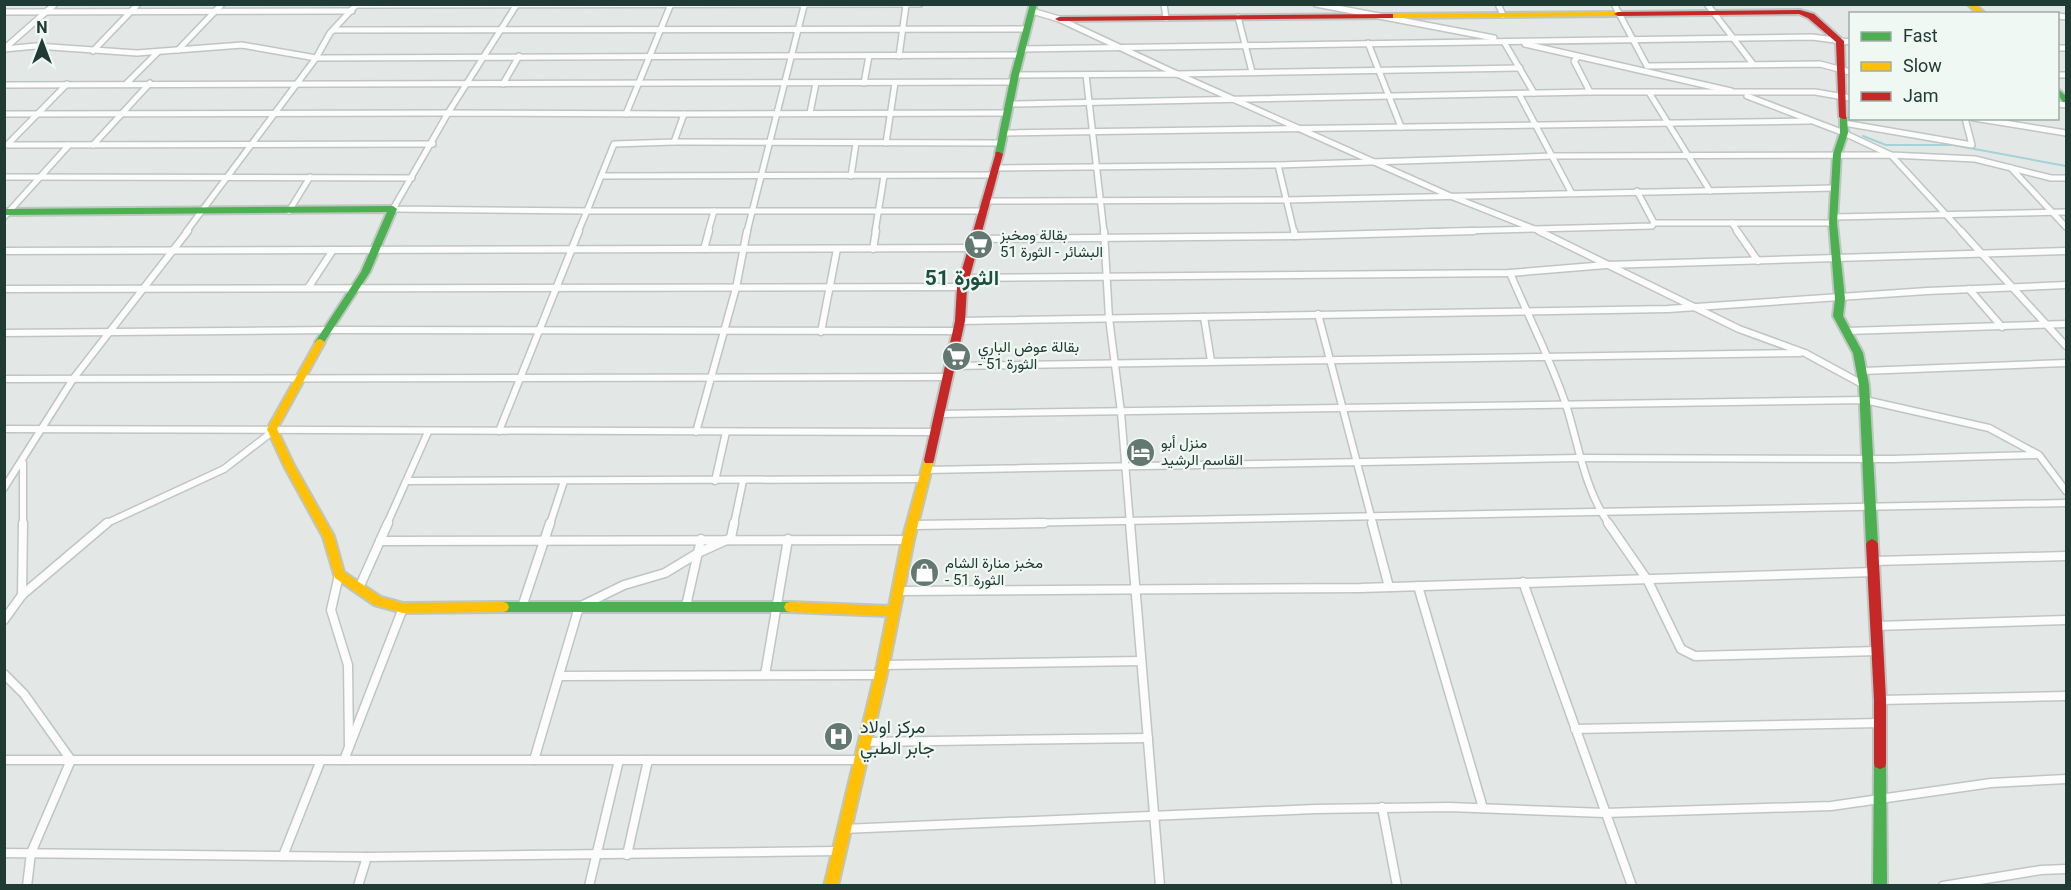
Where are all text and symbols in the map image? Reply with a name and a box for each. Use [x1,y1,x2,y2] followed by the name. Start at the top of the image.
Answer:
[12,12,72,72] north arrow
[1849,12,2059,120] legend
[36,18,48,37] text: N
[1903,25,1938,46] text: Fast
[1903,55,1942,76] text: Slow
[1903,85,1939,106] text: Jam
[999,226,1103,261] place label: بقالة ومخبز البشائر - الثورة 51
[963,228,995,260] supermarket icon: بقالة ومخبز البشائر - الثورة 51
[925,266,999,291] district label: الثورة 51
[978,338,1079,373] place label: بقالة عوض الباري - الثورة 51
[941,340,973,372] supermarket icon: بقالة عوض الباري - الثورة 51
[1161,434,1243,470] place label: منزل أبو القاسم الرشيد
[1124,436,1156,468] hotel icon: منزل أبو القاسم الرشيد
[945,554,1043,589] place label: مخبز منارة الشام - الثورة 51
[908,556,940,588] shop icon: مخبز منارة الشام - الثورة 51
[860,716,935,763] place label: مركز اولاد جابر الطبي
[823,721,855,753] hospital icon: مركز اولاد جابر الطبي

